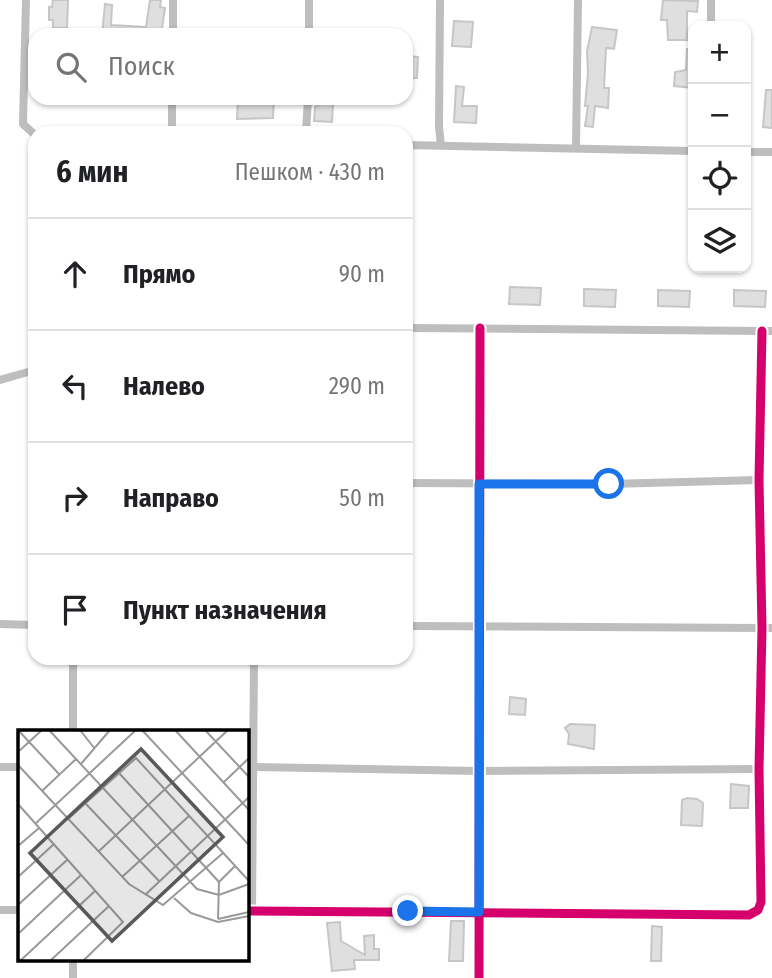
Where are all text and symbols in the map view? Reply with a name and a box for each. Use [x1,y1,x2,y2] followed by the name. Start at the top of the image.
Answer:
[688,21,751,273] map controls
[688,21,751,84] button: +
[28,28,413,105] search box
[52,48,90,86] icon: search
[108,51,175,82] text: Поиск
[688,84,751,147] button: −
[688,147,751,210] button: locate
[56,154,128,190] text: 6 мин
[235,158,385,186] text: Пешком · 430 m
[688,210,751,273] button: layers
[56,255,94,293] icon: ahead
[123,259,195,290] text: Прямо
[339,260,385,288] text: 90 m
[56,367,94,405] icon: left
[123,371,205,402] text: Налево
[329,372,385,400] text: 290 m
[593,468,624,499] route start
[56,479,94,517] icon: right
[123,483,219,514] text: Направо
[339,484,385,512] text: 50 m
[56,591,94,629] icon: arrive
[123,595,327,626] text: Пункт назначения
[18,730,248,960] inset map
[392,895,423,926] route end

